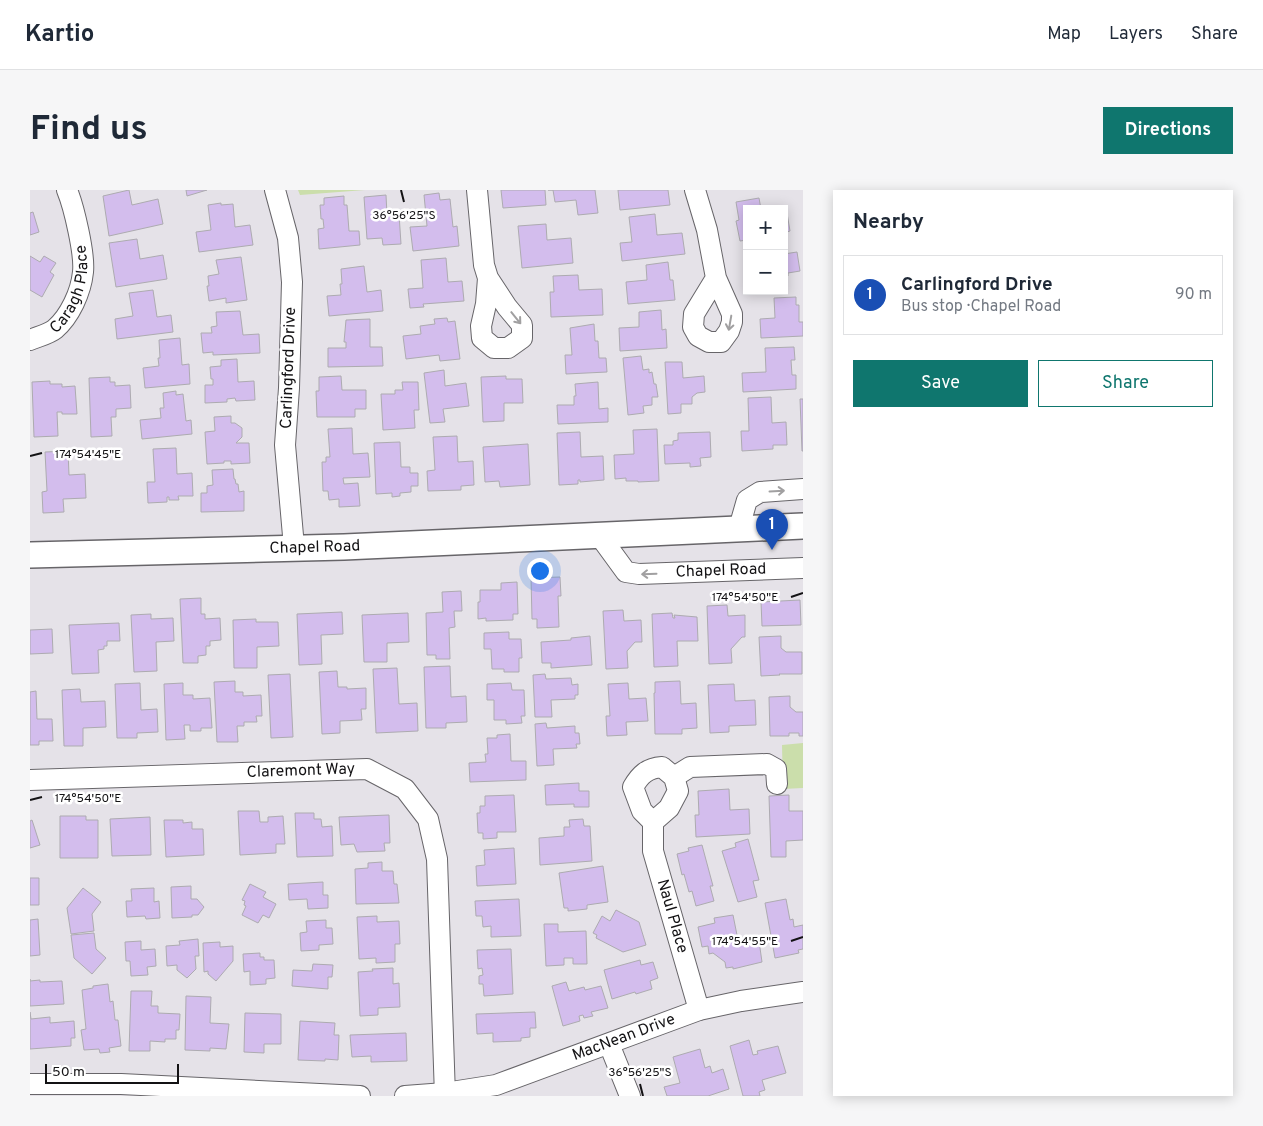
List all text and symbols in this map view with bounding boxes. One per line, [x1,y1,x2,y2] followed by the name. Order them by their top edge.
[25,20,94,50] text: Kartio
[1047,23,1081,46] text: Map
[1109,23,1163,46] text: Layers
[1191,23,1238,46] text: Share
[1103,107,1233,154] button: Directions
[30,108,148,152] text: Find us
[743,205,788,295] map controls
[743,205,788,250] button: +
[372,208,436,224] text: 36°56'25"S
[853,209,924,236] text: Nearby
[46,243,93,338] street label: Caragh Place
[743,250,788,295] button: −
[901,273,1053,297] text: Carlingford Drive
[867,285,873,305] text: 1
[1175,285,1212,305] text: 90 m
[901,297,1061,317] text: Bus stop · Chapel Road
[277,307,301,429] street label: Carlingford Drive
[511,311,522,324] one-way arrow
[725,315,735,331] one-way arrow
[853,360,1028,407] button: Save
[1038,360,1213,407] button: Share
[55,447,121,463] text: 174°54'45"E
[768,486,784,495] one-way arrow
[756,509,788,550] pin: 1
[269,536,361,559] street label: Chapel Road
[527,558,553,584] your location
[675,559,767,583] street label: Chapel Road
[642,569,658,579] one-way arrow
[712,590,778,606] text: 174°54'50"E
[246,759,355,783] street label: Claremont Way
[55,791,121,807] text: 174°54'50"E
[652,877,692,956] street label: Naul Place
[712,934,778,950] text: 174°54'55"E
[570,1010,678,1066] street label: MacNean Drive
[45,1061,179,1084] scale bar
[52,1064,85,1081] text: 50 m
[608,1065,672,1081] text: 36°56'25"S

